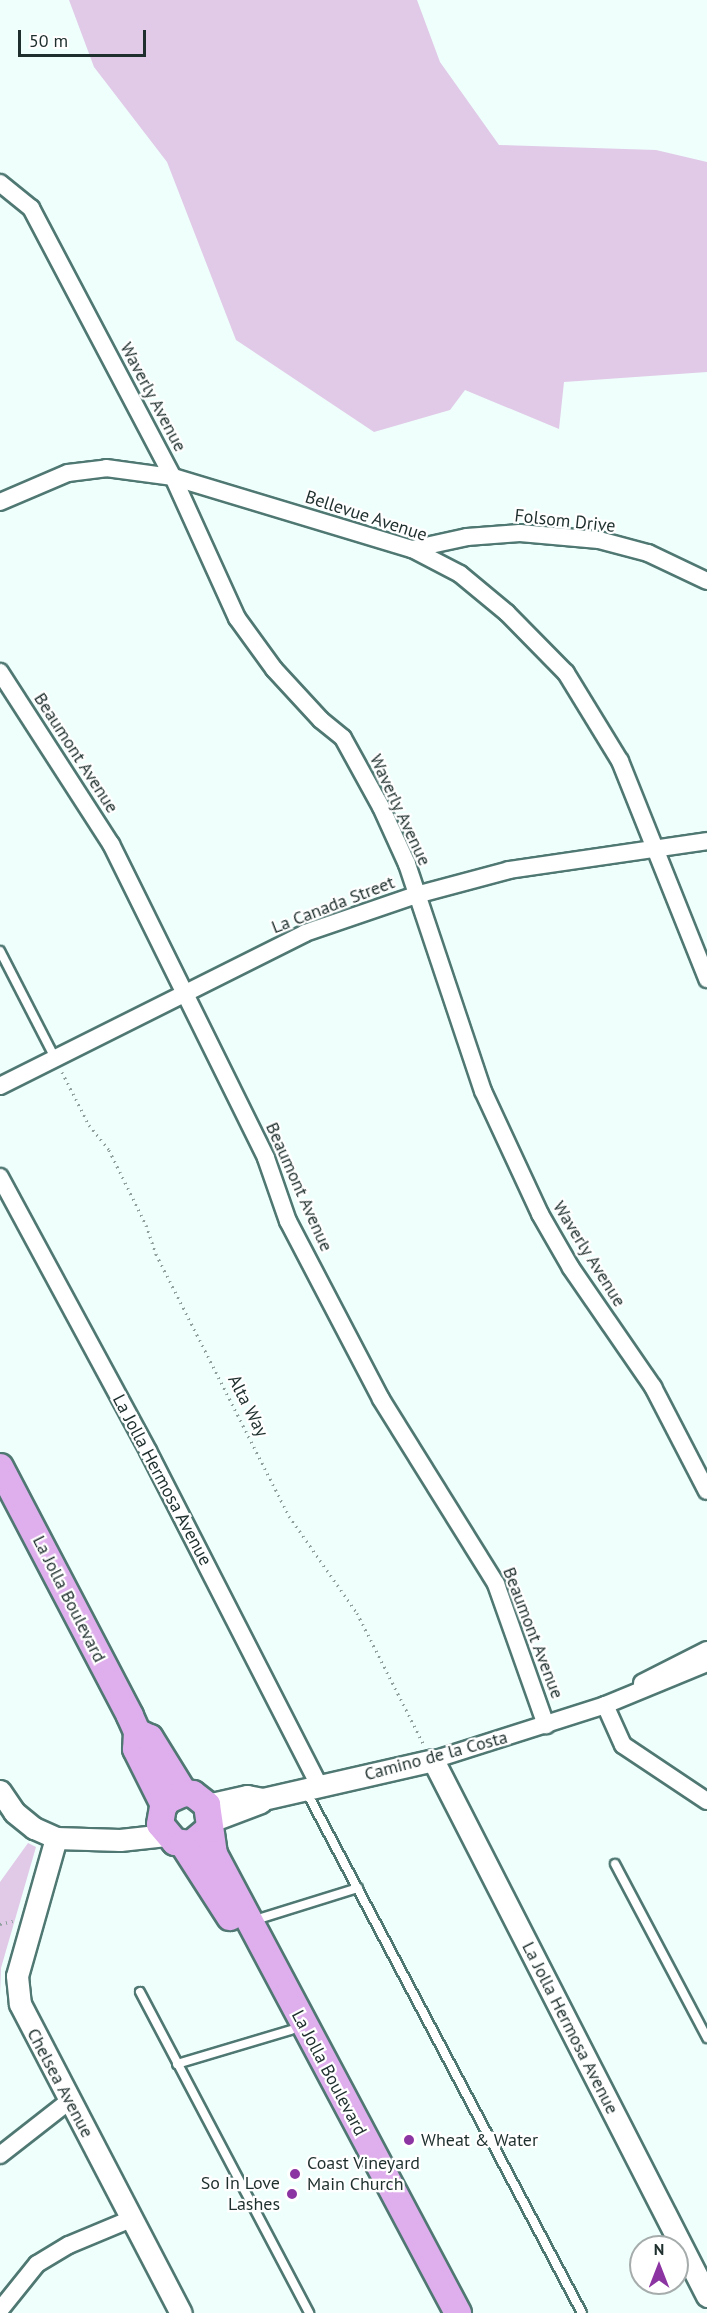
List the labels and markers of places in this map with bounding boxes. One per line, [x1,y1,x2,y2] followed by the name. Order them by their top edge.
[421,2129,538,2151] place label: Wheat & Water
[402,2133,416,2147] marker: Wheat & Water
[307,2153,420,2196] place label: Coast Vineyard Main Church
[288,2167,302,2181] marker: Coast Vineyard Main Church
[201,2173,280,2216] place label: So In Love Lashes
[285,2187,299,2201] marker: So In Love Lashes

